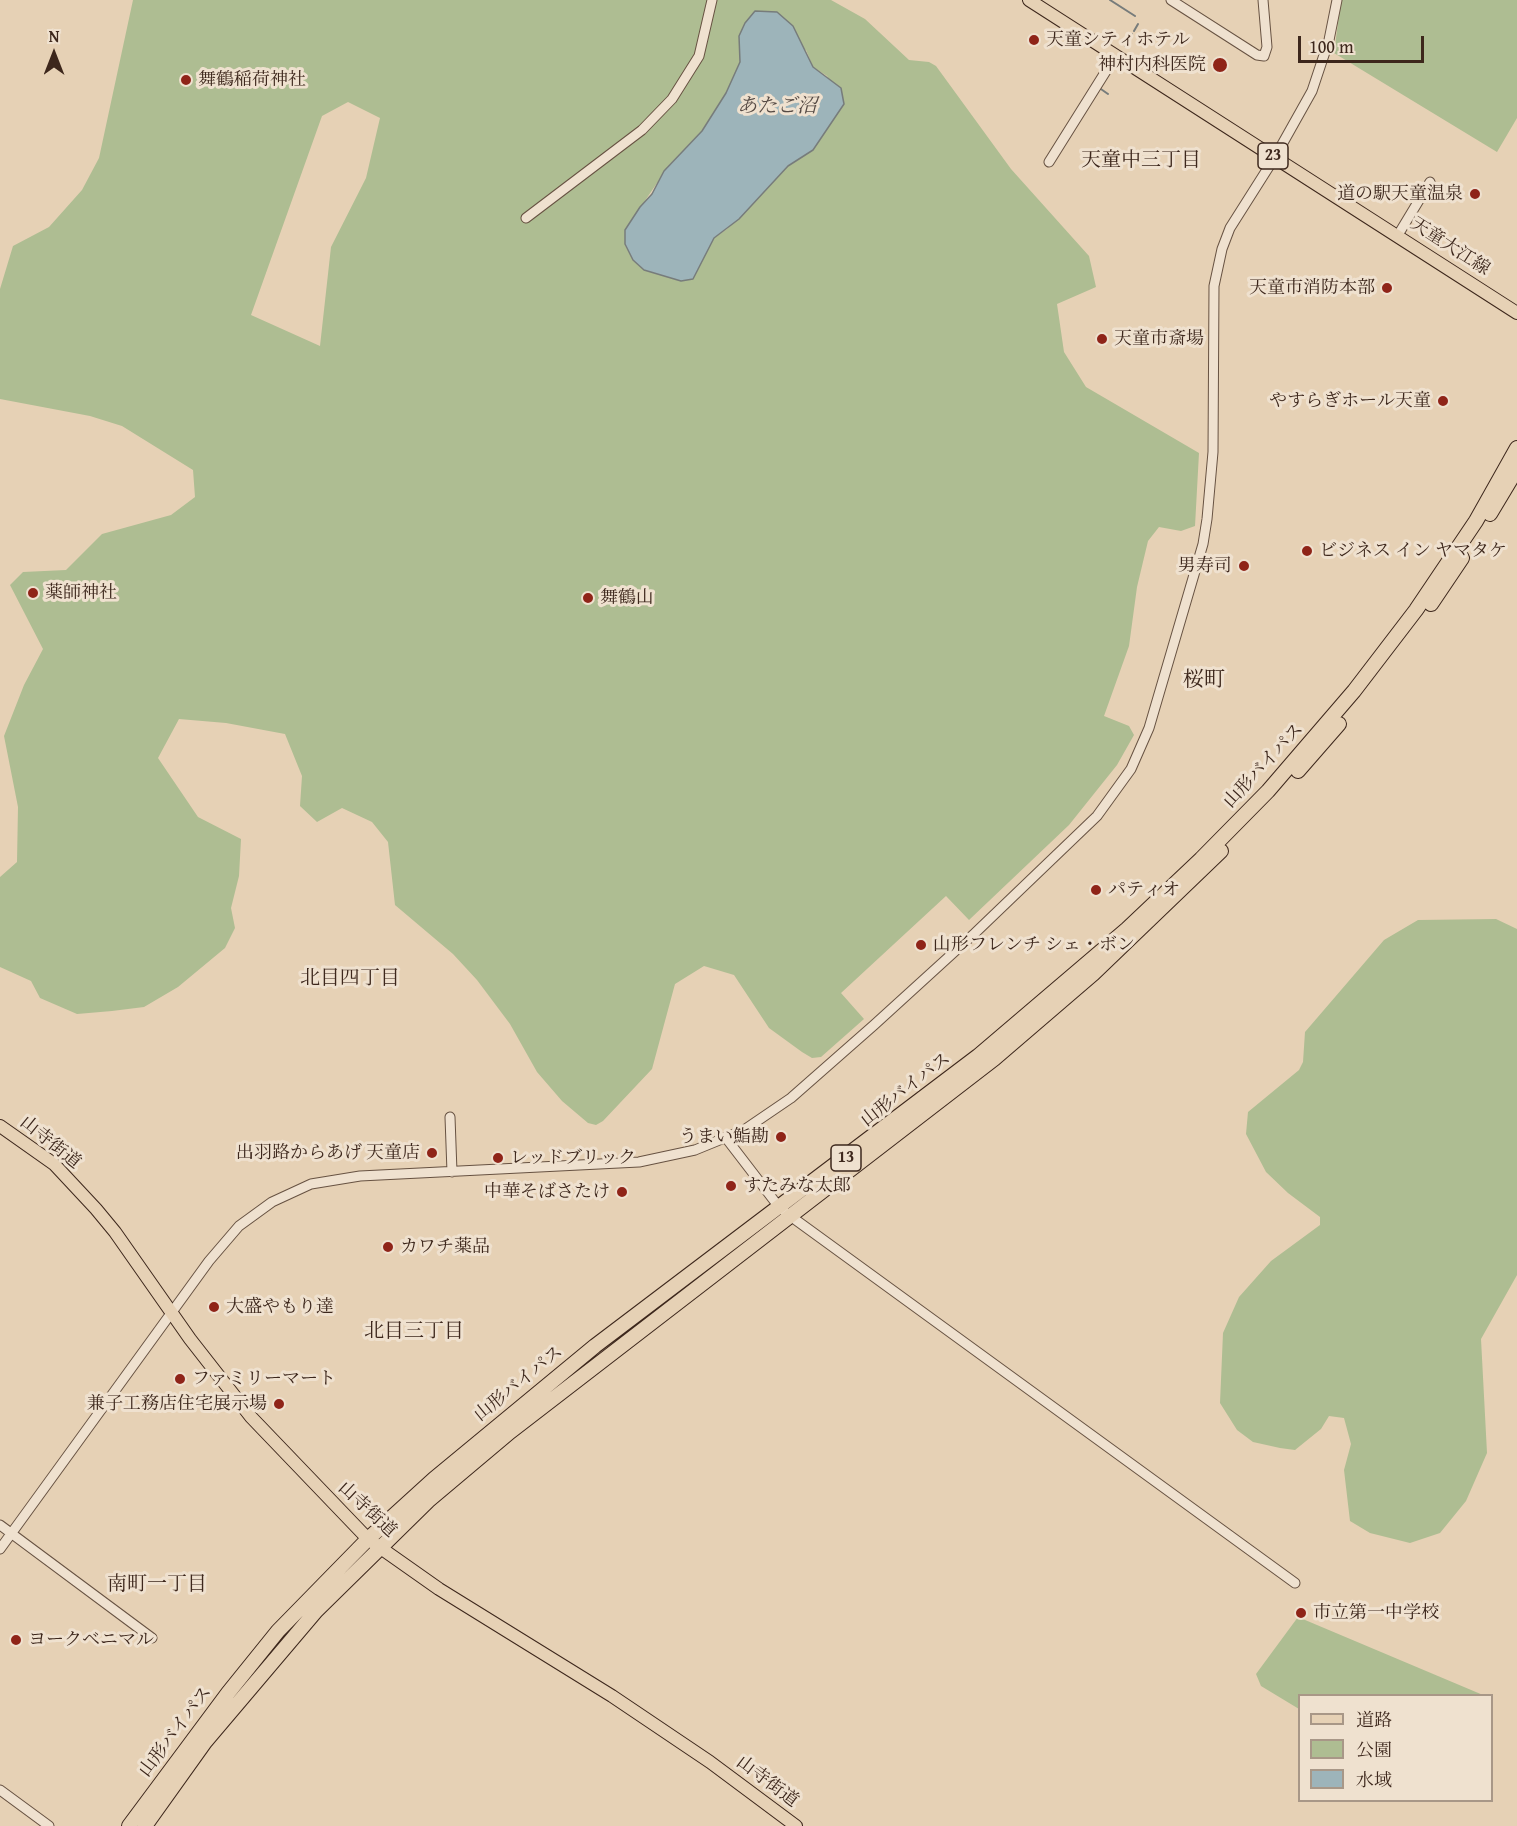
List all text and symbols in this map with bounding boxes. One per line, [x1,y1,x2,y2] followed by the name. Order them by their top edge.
[24,24,84,84] north arrow
[49,24,59,48] text: N
[1301,24,1427,62] scale bar
[1046,29,1190,51] place label: 天童シティホテル
[1027,33,1041,47] marker: 天童シティホテル
[1309,33,1354,60] text: 100 m
[1098,54,1206,76] place label: 神村内科医院
[1211,56,1229,74] marker: 神村内科医院
[198,69,306,91] place label: 舞鶴稲荷神社
[179,73,193,87] marker: 舞鶴稲荷神社
[737,95,817,119] water label: あたご沼
[1258,143,1288,169] road number: 23
[1081,149,1201,173] district label: 天童中三丁目
[1337,183,1463,205] place label: 道の駅天童温泉
[1468,187,1482,201] marker: 道の駅天童温泉
[1406,213,1494,281] street label: 天童大江線
[1249,277,1375,299] place label: 天童市消防本部
[1380,281,1394,295] marker: 天童市消防本部
[1114,328,1204,350] place label: 天童市斎場
[1095,332,1109,346] marker: 天童市斎場
[1269,390,1431,412] place label: やすらぎホール天童
[1436,394,1450,408] marker: やすらぎホール天童
[1319,540,1507,562] place label: ビジネス イン ヤマタケ
[1300,544,1314,558] marker: ビジネス イン ヤマタケ
[1178,555,1232,577] place label: 男寿司
[1237,559,1251,573] marker: 男寿司
[45,582,117,604] place label: 薬師神社
[26,586,40,600] marker: 薬師神社
[600,587,654,609] place label: 舞鶴山
[581,591,595,605] marker: 舞鶴山
[1183,668,1225,694] district label: 桜町
[1219,719,1309,813] street label: 山形バイパス
[1108,879,1180,901] place label: パティオ
[1089,883,1103,897] marker: パティオ
[933,934,1135,956] place label: 山形フレンチ シェ・ボン
[914,938,928,952] marker: 山形フレンチ シェ・ボン
[300,967,400,991] district label: 北目四丁目
[857,1048,955,1132] street label: 山形バイパス
[15,1112,85,1174] street label: 山寺街道
[679,1126,769,1148] place label: うまい鮨勘
[774,1130,788,1144] marker: うまい鮨勘
[236,1142,420,1164] place label: 出羽路からあげ 天童店
[831,1145,861,1171] road number: 13
[425,1146,439,1160] marker: 出羽路からあげ 天童店
[510,1147,636,1169] place label: レッドブリック
[491,1151,505,1165] marker: レッドブリック
[743,1175,851,1197] place label: すたみな太郎
[724,1179,738,1193] marker: すたみな太郎
[484,1181,610,1203] place label: 中華そばさたけ
[615,1185,629,1199] marker: 中華そばさたけ
[400,1236,490,1258] place label: カワチ薬品
[381,1240,395,1254] marker: カワチ薬品
[226,1296,334,1318] place label: 大盛やもり達
[207,1300,221,1314] marker: 大盛やもり達
[364,1320,464,1344] district label: 北目三丁目
[470,1342,568,1426] street label: 山形バイパス
[192,1368,336,1390] place label: ファミリーマート
[173,1372,187,1386] marker: ファミリーマート
[87,1393,267,1415] place label: 兼子工務店住宅展示場
[272,1397,286,1411] marker: 兼子工務店住宅展示場
[333,1478,401,1542] street label: 山寺街道
[107,1573,207,1597] district label: 南町一丁目
[1313,1602,1439,1624] place label: 市立第一中学校
[1294,1606,1308,1620] marker: 市立第一中学校
[28,1629,154,1651] place label: ヨークベニマル
[9,1633,23,1647] marker: ヨークベニマル
[135,1682,217,1782] street label: 山形バイパス
[1298,1694,1493,1802] legend
[1356,1706,1392,1733] text: 道路
[1356,1736,1392,1763] text: 公園
[732,1752,802,1812] street label: 山寺街道
[1356,1766,1392,1793] text: 水域

